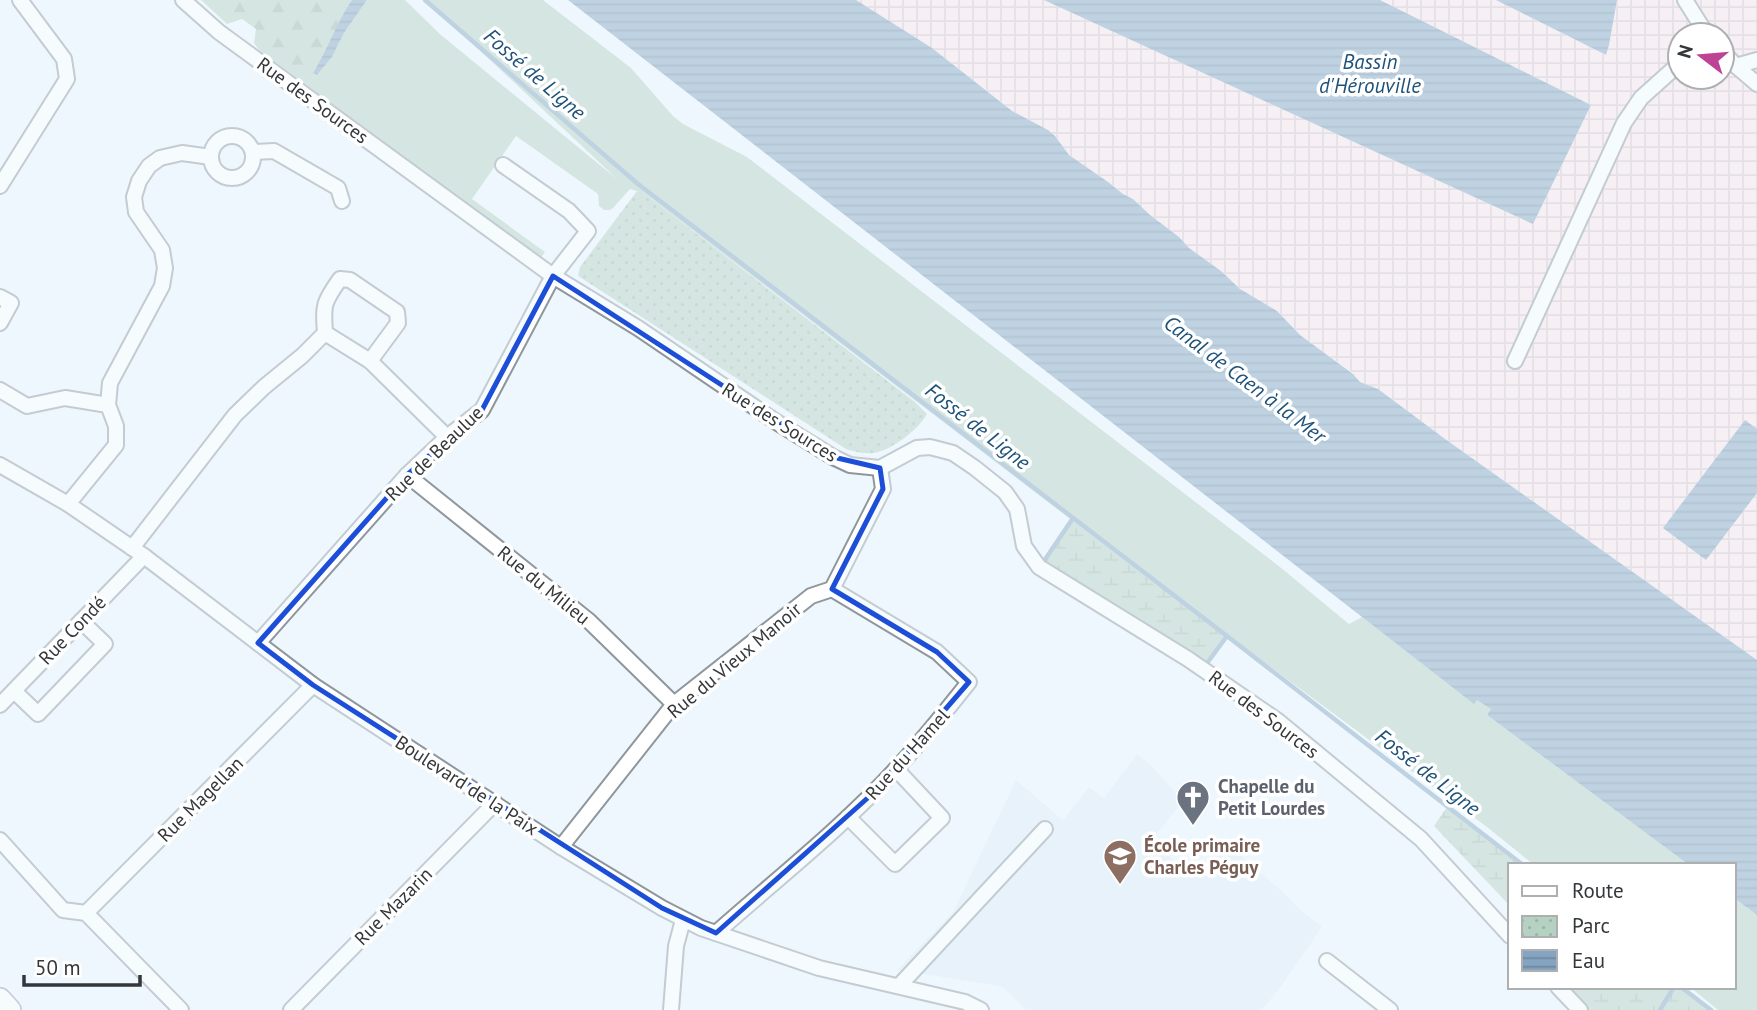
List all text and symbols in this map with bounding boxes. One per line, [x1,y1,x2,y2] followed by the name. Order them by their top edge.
[1666,21,1736,91] north arrow
[479,23,592,126] water label: Fossé de Ligne
[1671,42,1698,61] text: N
[1319,48,1421,99] water label: Bassin d'Hérouville
[253,52,373,148] street label: Rue des Sources
[1159,309,1333,450] water label: Canal de Caen à la Mer
[718,377,842,467] street label: Rue des Sources
[920,377,1036,476] water label: Fossé de Ligne
[380,400,488,506] street label: Rue de Beaulue
[493,540,595,630] street label: Rue du Milieu
[33,590,111,670] street label: Rue Condé
[662,597,806,723] street label: Rue du Vieux Manoir
[1204,665,1324,763] street label: Rue des Sources
[860,703,955,805] street label: Rue du Hamel
[1370,723,1486,822] water label: Fossé de Ligne
[391,730,543,840] street label: Boulevard de la Paix
[152,751,248,847] street label: Rue Magellan
[1218,774,1325,820] place label: Chapelle du Petit Lourdes
[1174,778,1212,827] church icon: Chapelle du Petit Lourdes
[1144,833,1260,879] place label: École primaire Charles Péguy
[1101,837,1139,886] school or university icon: École primaire Charles Péguy
[349,862,437,950] street label: Rue Mazarin
[1508,863,1736,989] legend
[1572,877,1624,904] text: Route
[1572,912,1610,939] text: Parc
[24,944,140,988] scale bar
[1572,947,1605,974] text: Eau
[35,954,81,981] text: 50 m

